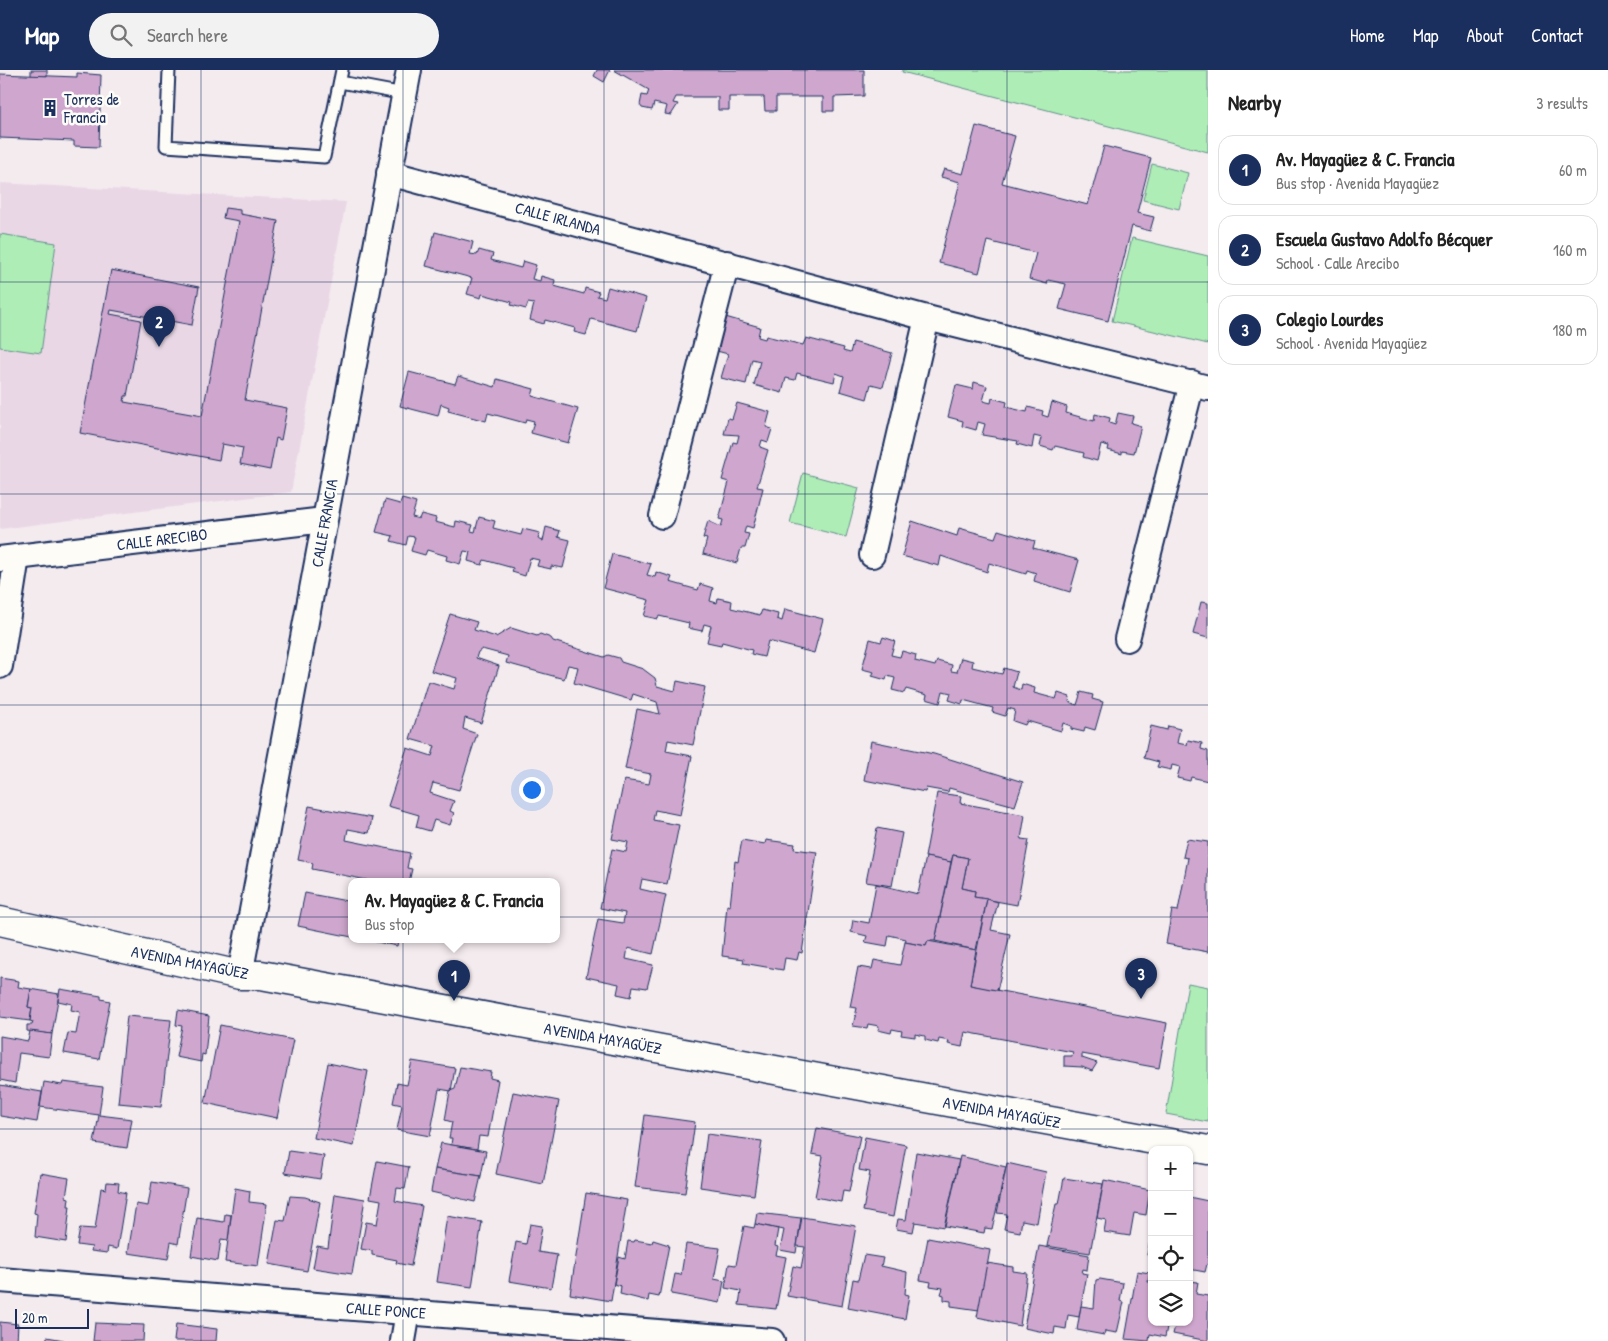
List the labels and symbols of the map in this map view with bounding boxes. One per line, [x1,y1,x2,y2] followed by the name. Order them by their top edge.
[63,88,120,128] place label: Torres de Francia
[40,98,60,118] building icon: Torres de Francia
[513,196,604,240] street label: CALLE IRLANDA
[143,306,175,347] pin: 2
[305,477,343,569] street label: CALLE FRANCIA
[116,523,209,555] street label: CALLE ARECIBO
[519,777,545,803] your location
[129,940,251,984] street label: AVENIDA MAYAGÜEZ
[1125,958,1157,999] pin: 3
[438,960,470,1001] pin: 1
[542,1017,664,1059] street label: AVENIDA MAYAGÜEZ
[941,1091,1063,1133] street label: AVENIDA MAYAGÜEZ
[345,1296,427,1324] street label: CALLE PONCE
[15,1306,89,1329] scale bar

